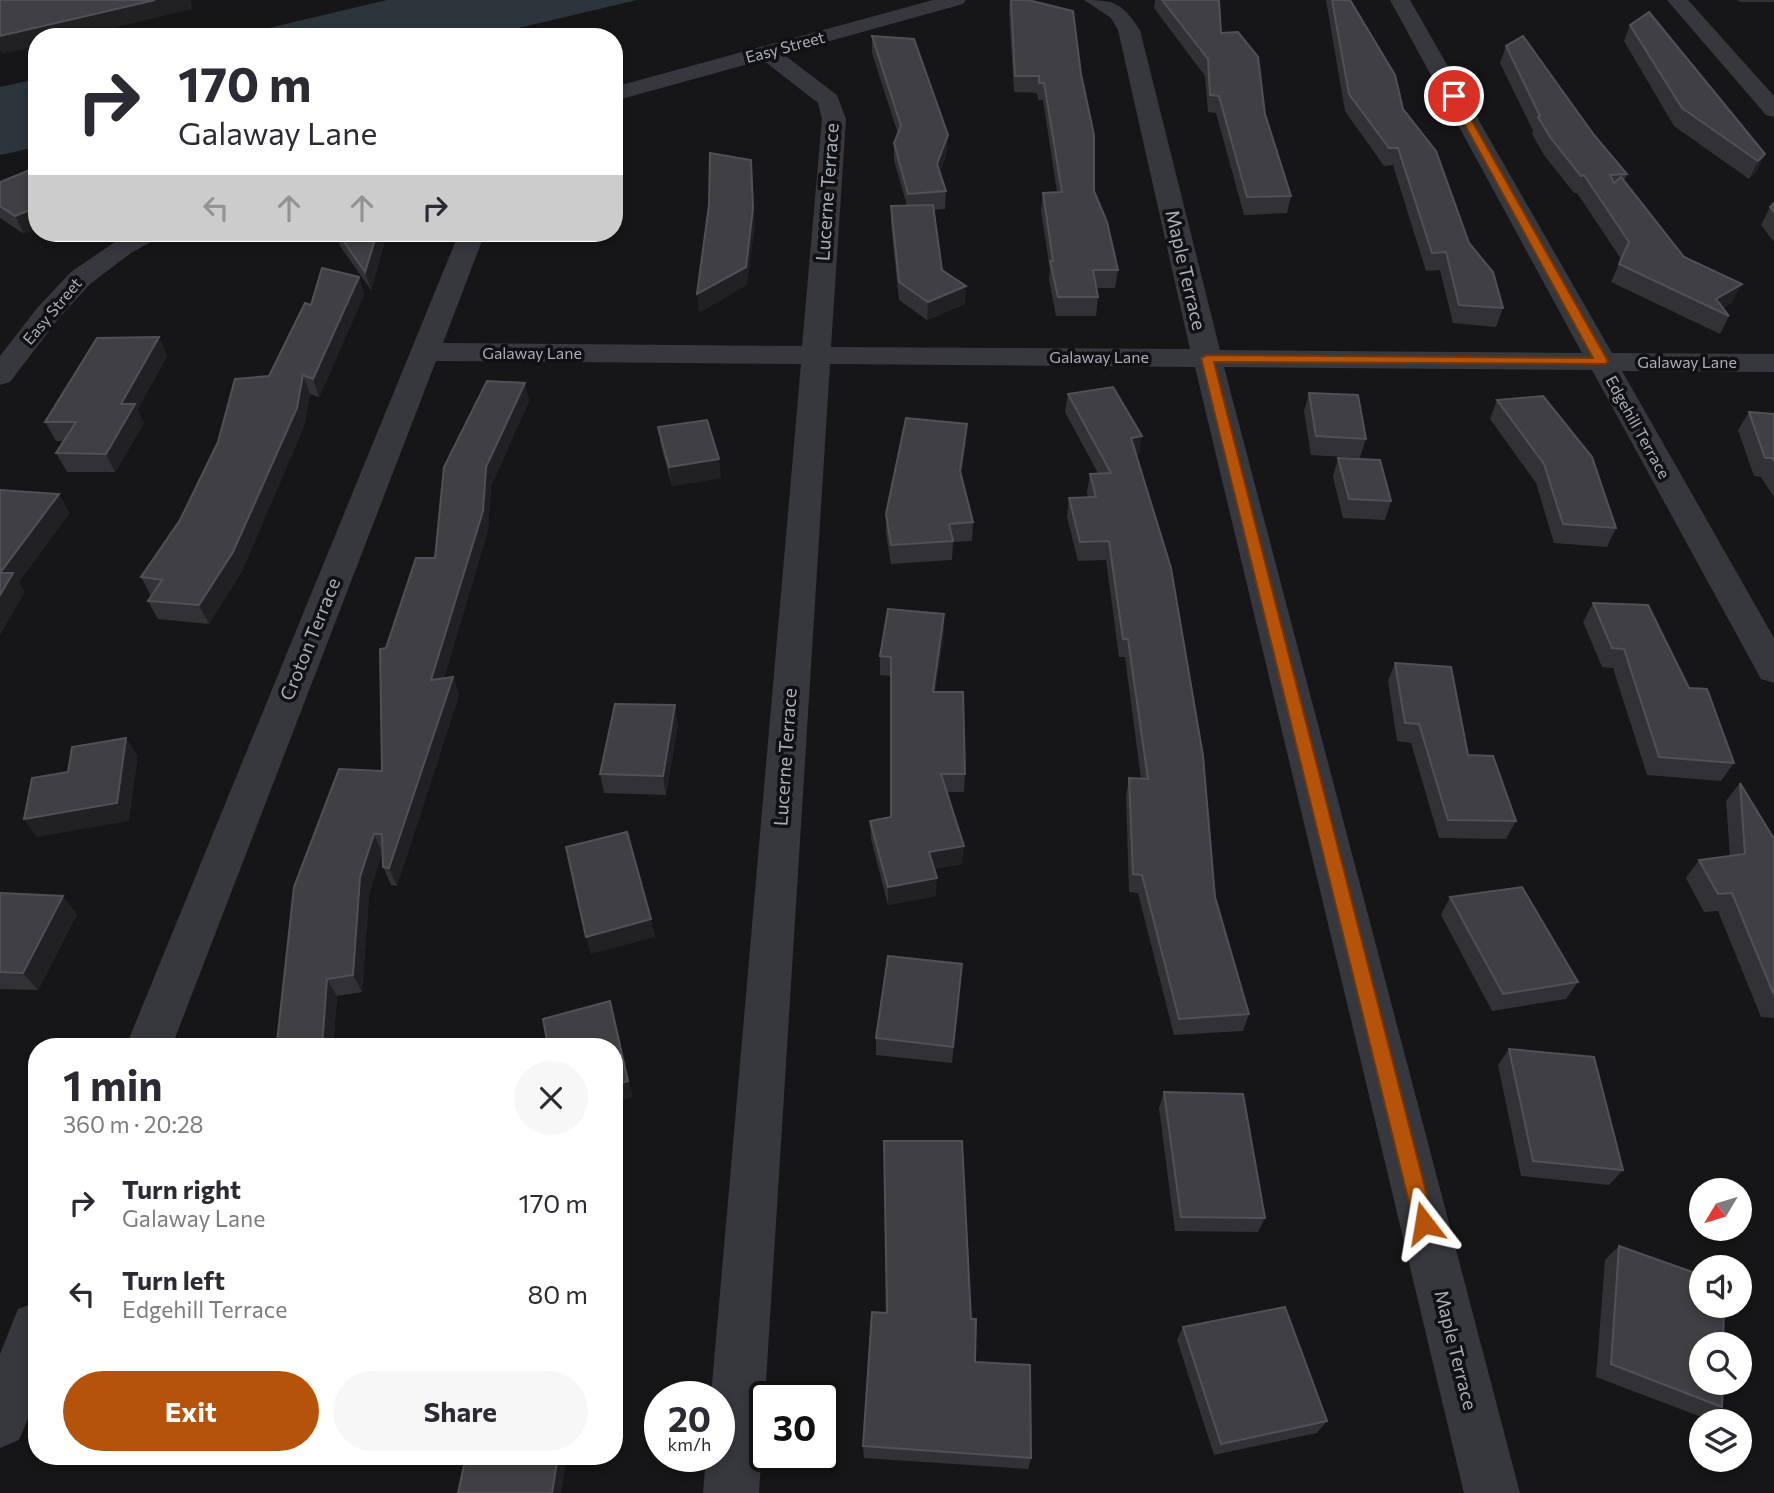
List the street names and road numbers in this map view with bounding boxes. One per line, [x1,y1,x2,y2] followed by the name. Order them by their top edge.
[743,27,827,66] street label: Easy Street
[810,122,843,262] street label: Lucerne Terrace
[1161,207,1211,332] street label: Maple Terrace
[18,273,85,348] street label: Easy Street
[482,343,582,362] street label: Galaway Lane
[1049,347,1149,366] street label: Galaway Lane
[1637,352,1737,371] street label: Galaway Lane
[1602,372,1675,482] street label: Edgehill Terrace
[275,574,345,703] street label: Croton Terrace
[768,687,801,827] street label: Lucerne Terrace
[1430,1288,1482,1412] street label: Maple Terrace

